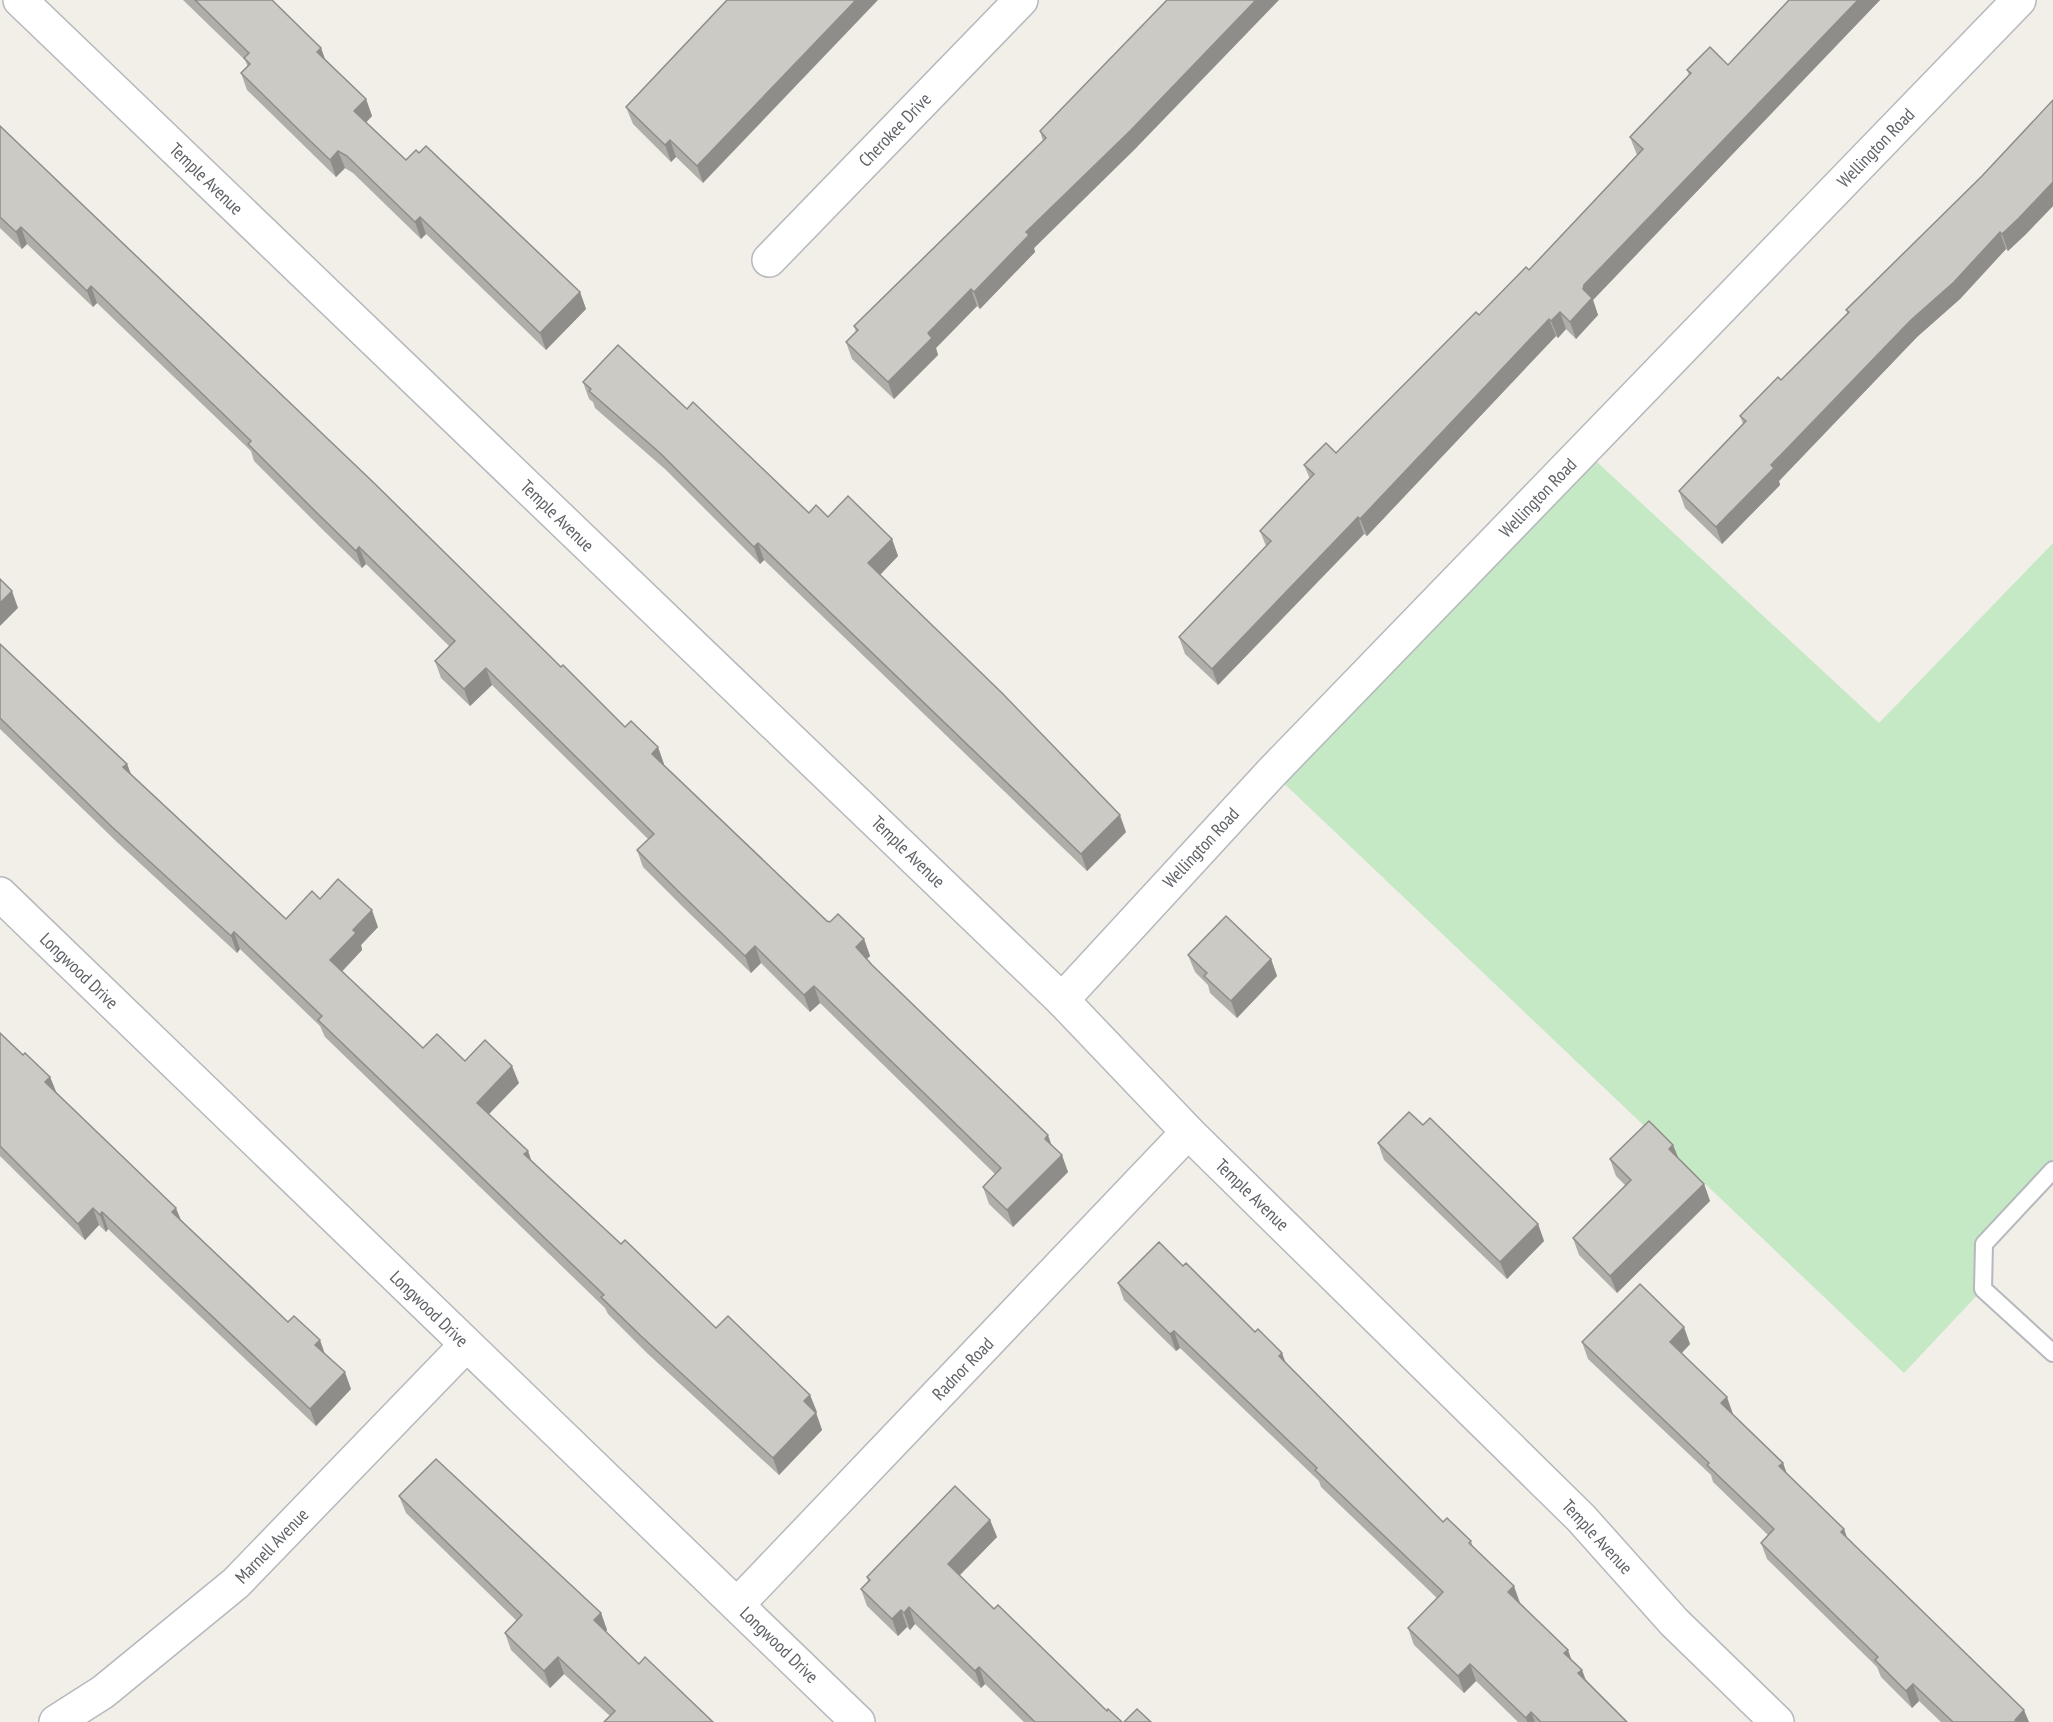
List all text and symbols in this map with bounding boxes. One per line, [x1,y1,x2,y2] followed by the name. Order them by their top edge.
[854,88,936,172] street label: Cherokee Drive
[1832,103,1919,192] street label: Wellington Road
[165,138,248,219] street label: Temple Avenue
[1494,453,1581,542] street label: Wellington Road
[516,475,599,556] street label: Temple Avenue
[1157,803,1244,893] street label: Wellington Road
[867,811,950,892] street label: Temple Avenue
[35,927,123,1014] street label: Longwood Drive
[1211,1154,1294,1235] street label: Temple Avenue
[385,1265,473,1352] street label: Longwood Drive
[927,1332,998,1405] street label: Radnor Road
[1557,1495,1638,1579] street label: Temple Avenue
[230,1503,313,1588] street label: Marnell Avenue
[735,1601,823,1688] street label: Longwood Drive

